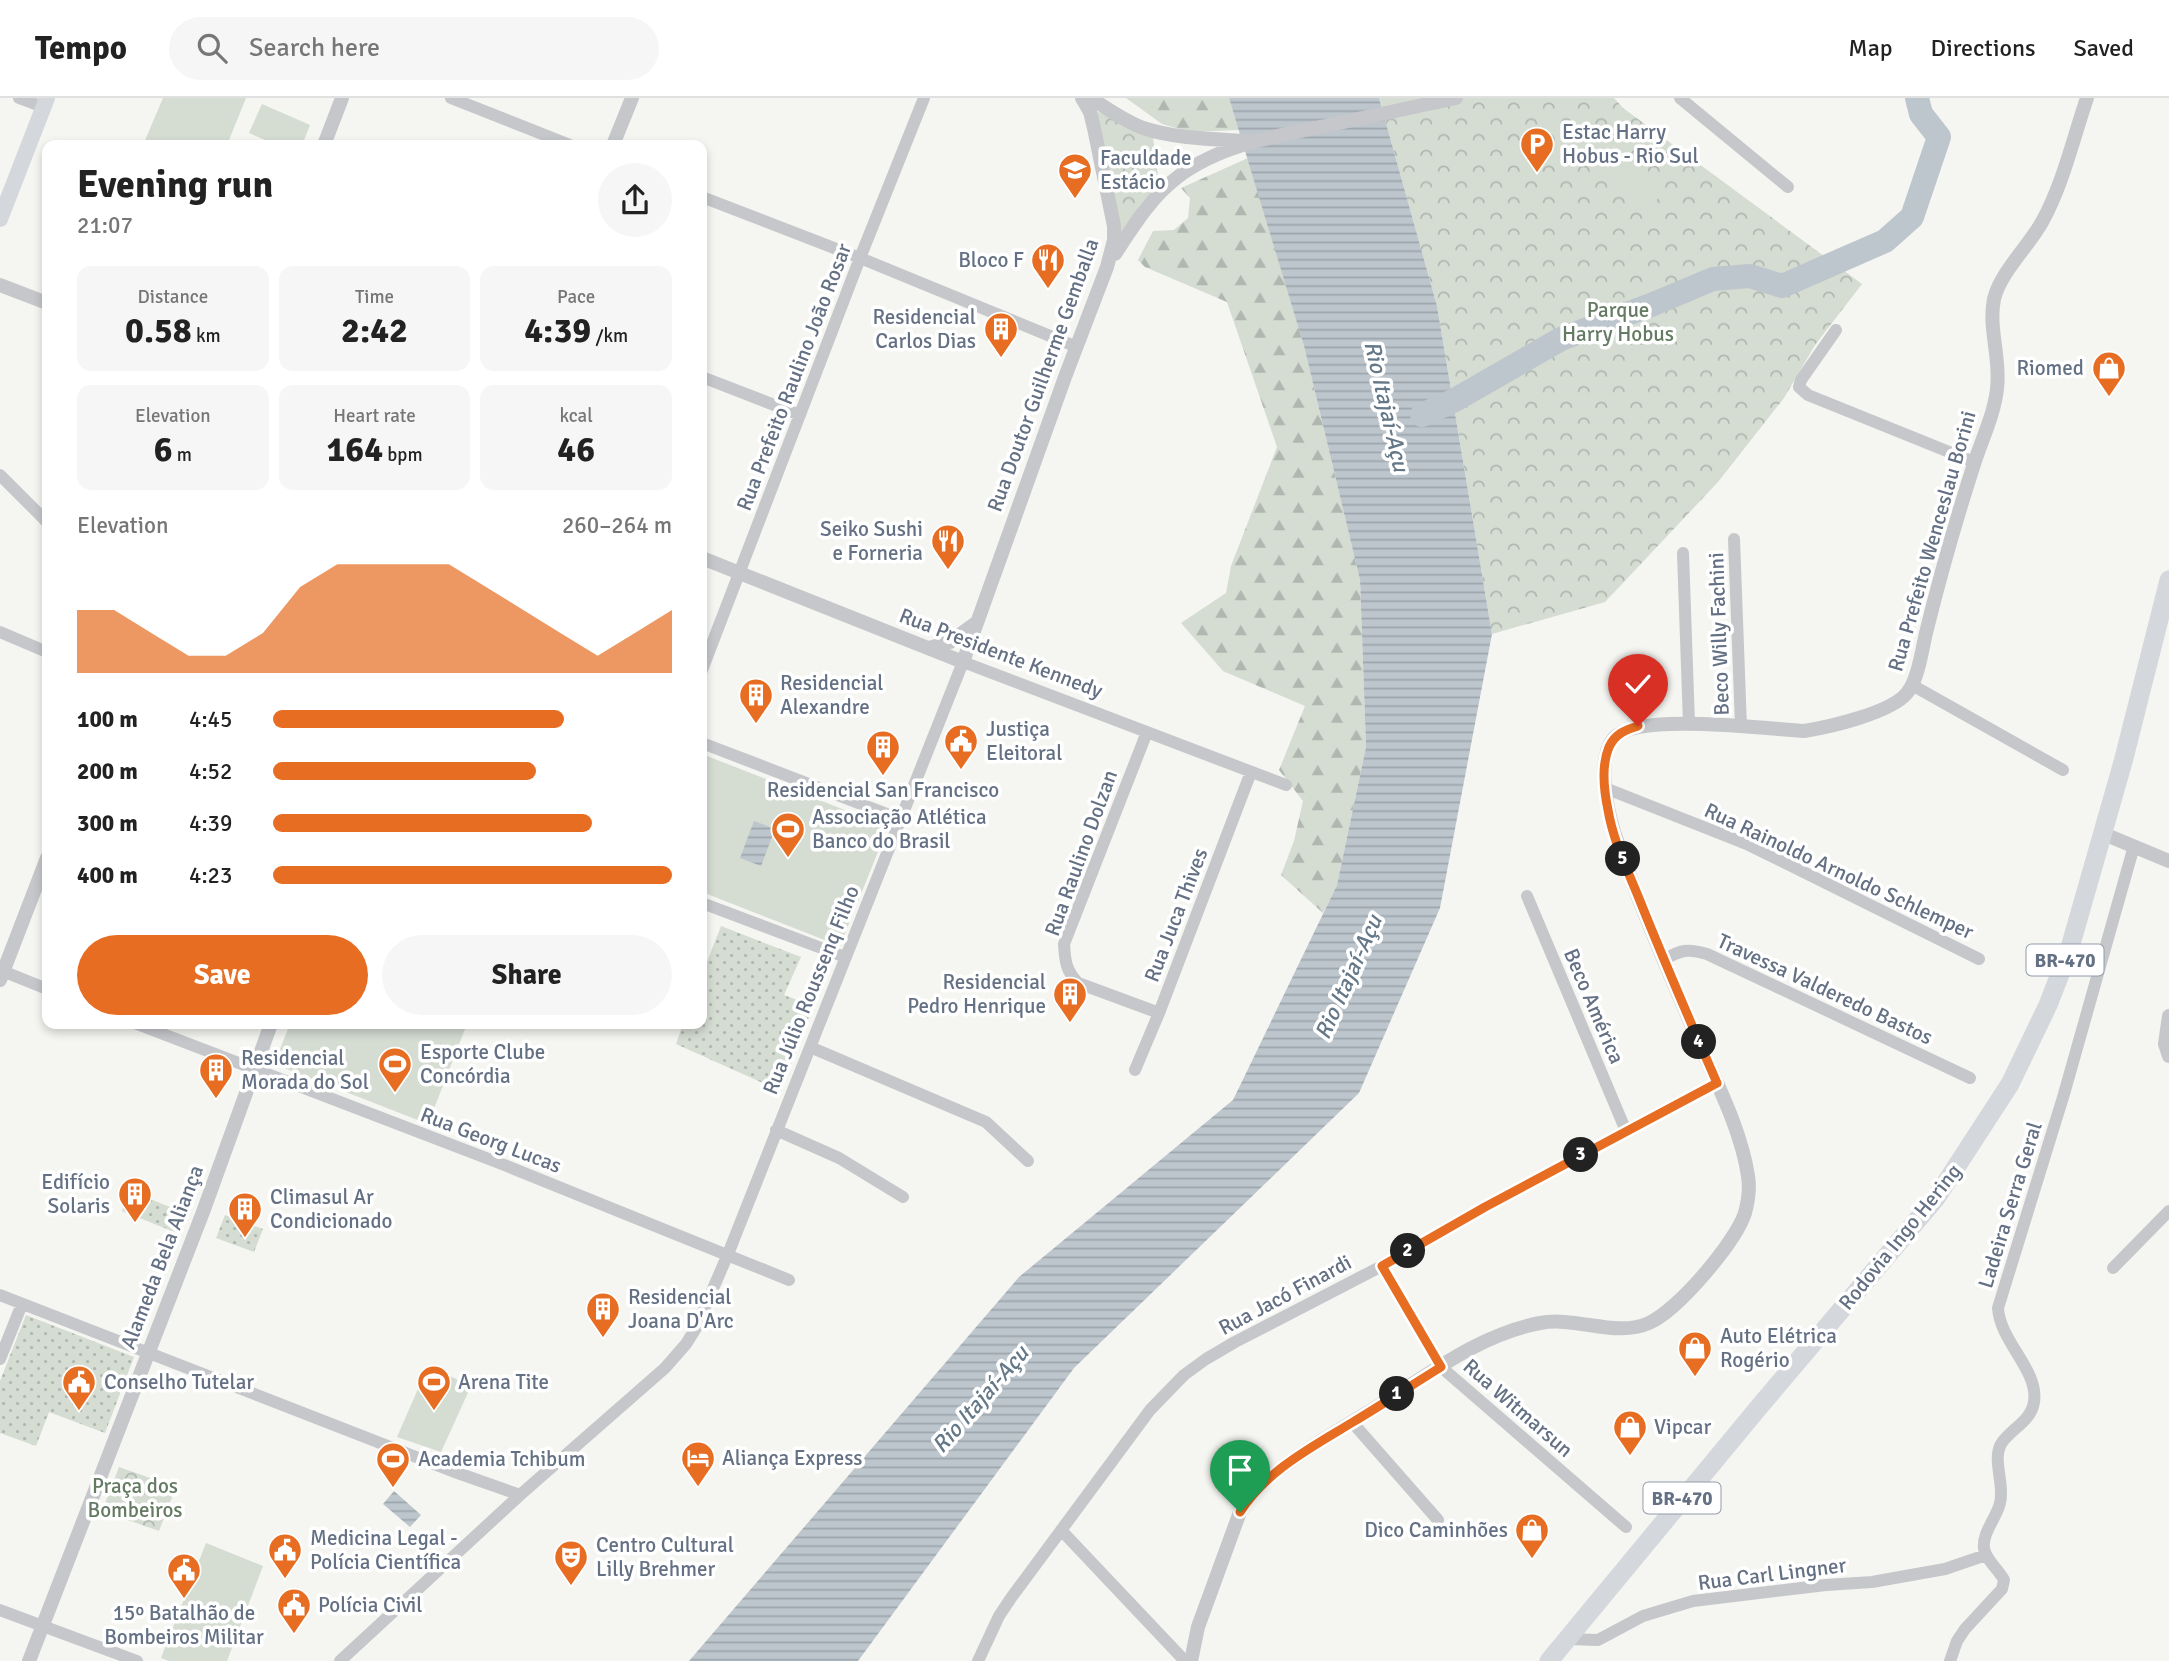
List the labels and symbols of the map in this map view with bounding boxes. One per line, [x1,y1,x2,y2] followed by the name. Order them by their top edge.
[1562,119,1699,169] place label: Estac Harry Hobus - Rio Sul
[1518,125,1556,174] parking icon: Estac Harry Hobus - Rio Sul
[1100,145,1192,195] place label: Faculdade Estácio
[1056,151,1094,200] school or university icon: Faculdade Estácio
[981,235,1105,515] street label: Rua Doutor Guilherme Gemballa
[731,239,857,514] street label: Rua Prefeito Raulino João Rosar
[1029,241,1067,290] restaurant icon: Bloco F
[958,247,1024,273] place label: Bloco F
[1562,297,1674,347] park label: Parque Harry Hobus
[873,304,976,354] place label: Residencial Carlos Dias
[982,310,1020,359] building icon: Residencial Carlos Dias
[1357,338,1416,476] water label: Rio Itajaí-Açu
[2090,349,2128,398] shop icon: Riomed
[2016,355,2084,381] place label: Riomed
[1882,408,1982,674] street label: Rua Prefeito Wenceslau Borini
[820,516,923,566] place label: Seiko Sushi e Forneria
[929,522,967,571] restaurant icon: Seiko Sushi e Forneria
[1703,552,1735,716] street label: Beco Willy Fachini
[896,602,1107,704] street label: Rua Presidente Kennedy
[1608,654,1668,726] pin
[780,670,883,720] place label: Residencial Alexandre
[737,676,775,725] building icon: Residencial Alexandre
[986,716,1062,766] place label: Justiça Eleitoral
[942,722,980,771] public building icon: Justiça Eleitoral
[864,728,902,777] building icon: Residencial San Francisco
[1039,766,1123,940] street label: Rua Raulino Dolzan
[767,777,999,803] place label: Residencial San Francisco
[1700,797,1978,945] street label: Rua Rainoldo Arnoldo Schlemper
[812,804,987,854] place label: Associação Atlética Banco do Brasil
[769,810,807,859] sports icon: Associação Atlética Banco do Brasil
[1606,842,1640,876] pin: 5
[1139,844,1213,986] street label: Rua Juca Thives
[757,882,865,1098] street label: Rua Júlio Roussenq Filho
[1308,909,1389,1044] water label: Rio Itajaí-Açu
[1713,928,1937,1050] street label: Travessa Valderedo Bastos
[1558,944,1630,1068] street label: Beco América
[2026,944,2104,975] road number: BR-470
[907,969,1046,1019] place label: Residencial Pedro Henrique
[1051,975,1089,1024] building icon: Residencial Pedro Henrique
[1682,1024,1716,1060] pin: 4
[420,1039,545,1089] place label: Esporte Clube Concórdia
[241,1045,369,1095] place label: Residencial Morada do Sol
[376,1045,414,1094] sports icon: Esporte Clube Concórdia
[197,1051,235,1100] building icon: Residencial Morada do Sol
[417,1101,565,1179] street label: Rua Georg Lucas
[1972,1119,2048,1291] street label: Ladeira Serra Geral
[1564,1138,1598,1172] pin: 3
[1833,1159,1967,1315] street label: Rodovia Ingo Hering
[115,1161,209,1353] street label: Alameda Bela Aliança
[41,1169,110,1219] place label: Edifício Solaris
[116,1175,154,1224] building icon: Edifício Solaris
[270,1184,392,1234] place label: Climasul Ar Condicionado
[226,1190,264,1239] building icon: Climasul Ar Condicionado
[1390,1234,1426,1268] pin: 2
[1214,1249,1356,1341] street label: Rua Jacó Finardi
[628,1284,734,1334] place label: Residencial Joana D'Arc
[584,1290,622,1339] building icon: Residencial Joana D'Arc
[1720,1323,1837,1373] place label: Auto Elétrica Rogério
[1676,1329,1714,1378] shop icon: Auto Elétrica Rogério
[926,1338,1036,1459] water label: Rio Itajaí-Açu
[1458,1353,1578,1463] street label: Rua Witmarsun
[60,1363,98,1412] public building icon: Conselho Tutelar
[415,1363,453,1412] sports icon: Arena Tite
[104,1369,254,1395] place label: Conselho Tutelar
[458,1369,549,1395] place label: Arena Tite
[1380,1376,1414,1412] pin: 1
[1611,1408,1649,1457] shop icon: Vipcar
[1654,1414,1711,1440] place label: Vipcar
[679,1439,717,1488] hotel icon: Aliança Express
[374,1440,412,1489] sports icon: Academia Tchibum
[1210,1440,1270,1512] pin
[722,1445,863,1471] place label: Aliança Express
[418,1446,585,1472] place label: Academia Tchibum
[87,1473,183,1523] park label: Praça dos Bombeiros
[1644,1482,1720,1514] road number: BR-470
[1513,1511,1551,1560] shop icon: Dico Caminhões
[1364,1517,1508,1543] place label: Dico Caminhões
[310,1525,461,1575] place label: Medicina Legal - Polícia Científica
[266,1531,304,1580] public building icon: Medicina Legal - Polícia Científica
[596,1532,734,1582] place label: Centro Cultural Lilly Brehmer
[552,1538,590,1587] theatre icon: Centro Cultural Lilly Brehmer
[165,1551,203,1600] public building icon: 15º Batalhão de Bombeiros Militar
[1696,1552,1848,1596] street label: Rua Carl Lingner
[275,1586,313,1635] public building icon: Polícia Civil
[318,1592,422,1618] place label: Polícia Civil
[104,1600,264,1650] place label: 15º Batalhão de Bombeiros Militar

